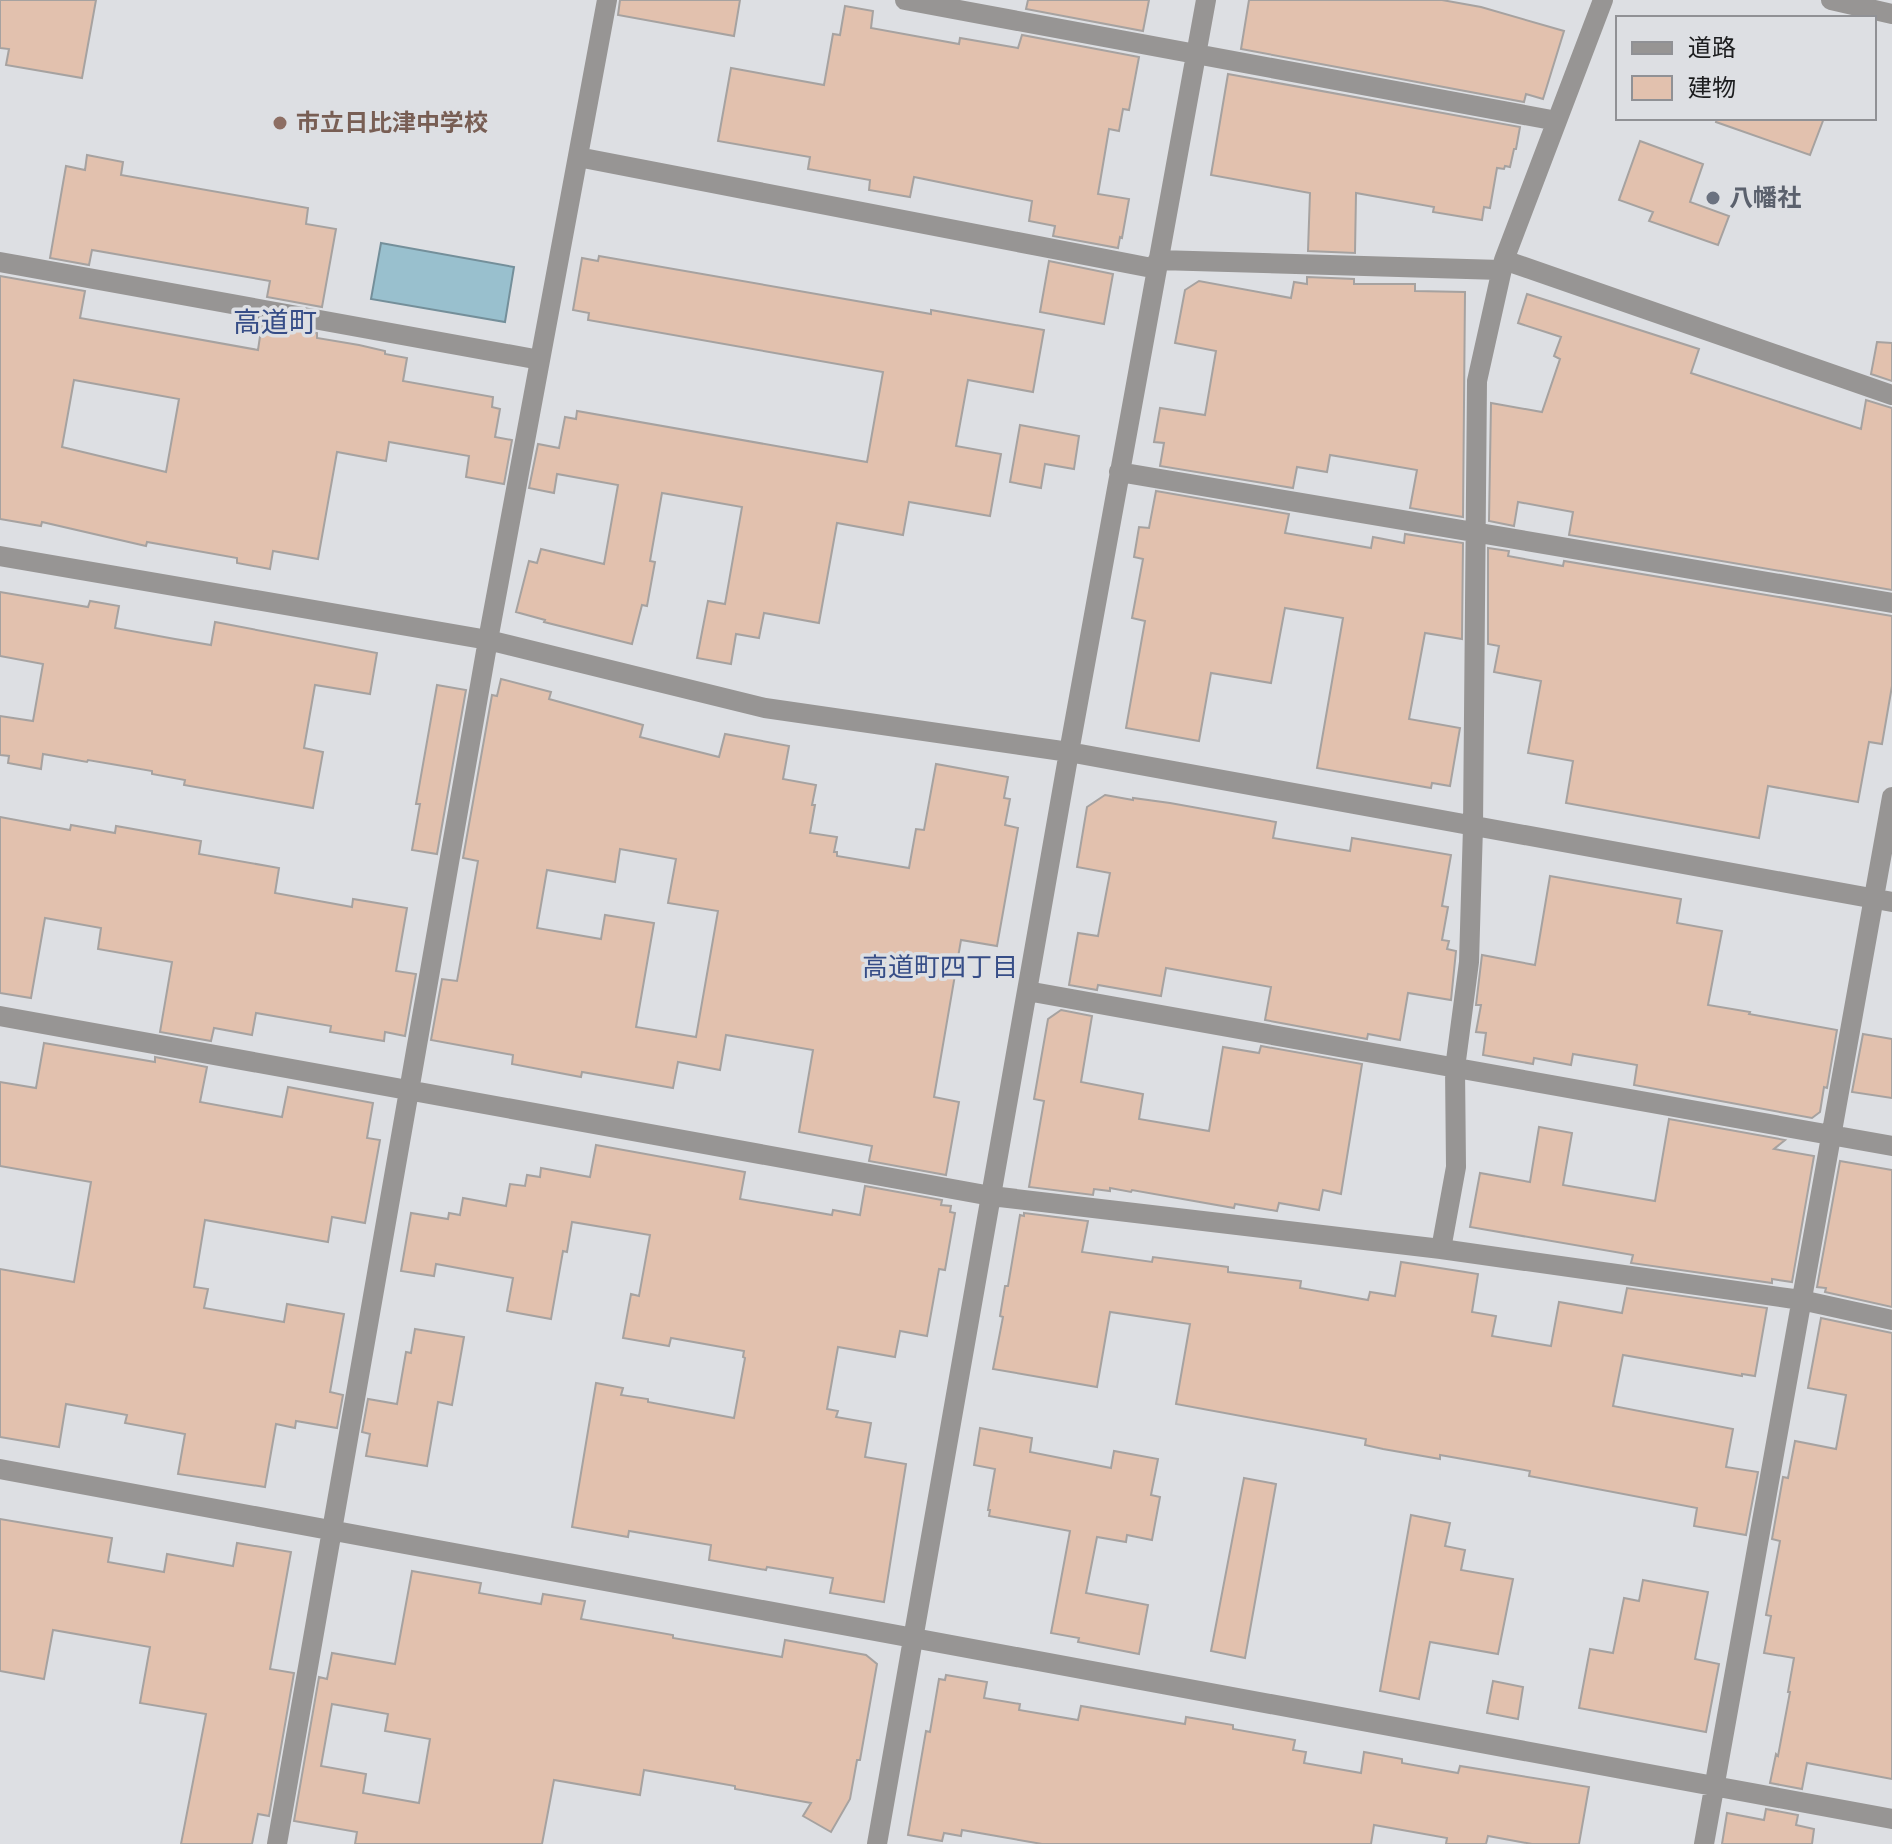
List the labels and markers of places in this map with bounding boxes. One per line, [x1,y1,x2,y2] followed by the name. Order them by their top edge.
[296,107,488,136] place label: 市立日比津中学校
[271,114,289,132] marker: 市立日比津中学校
[1729,182,1801,211] place label: 八幡社
[1704,189,1722,207] marker: 八幡社

